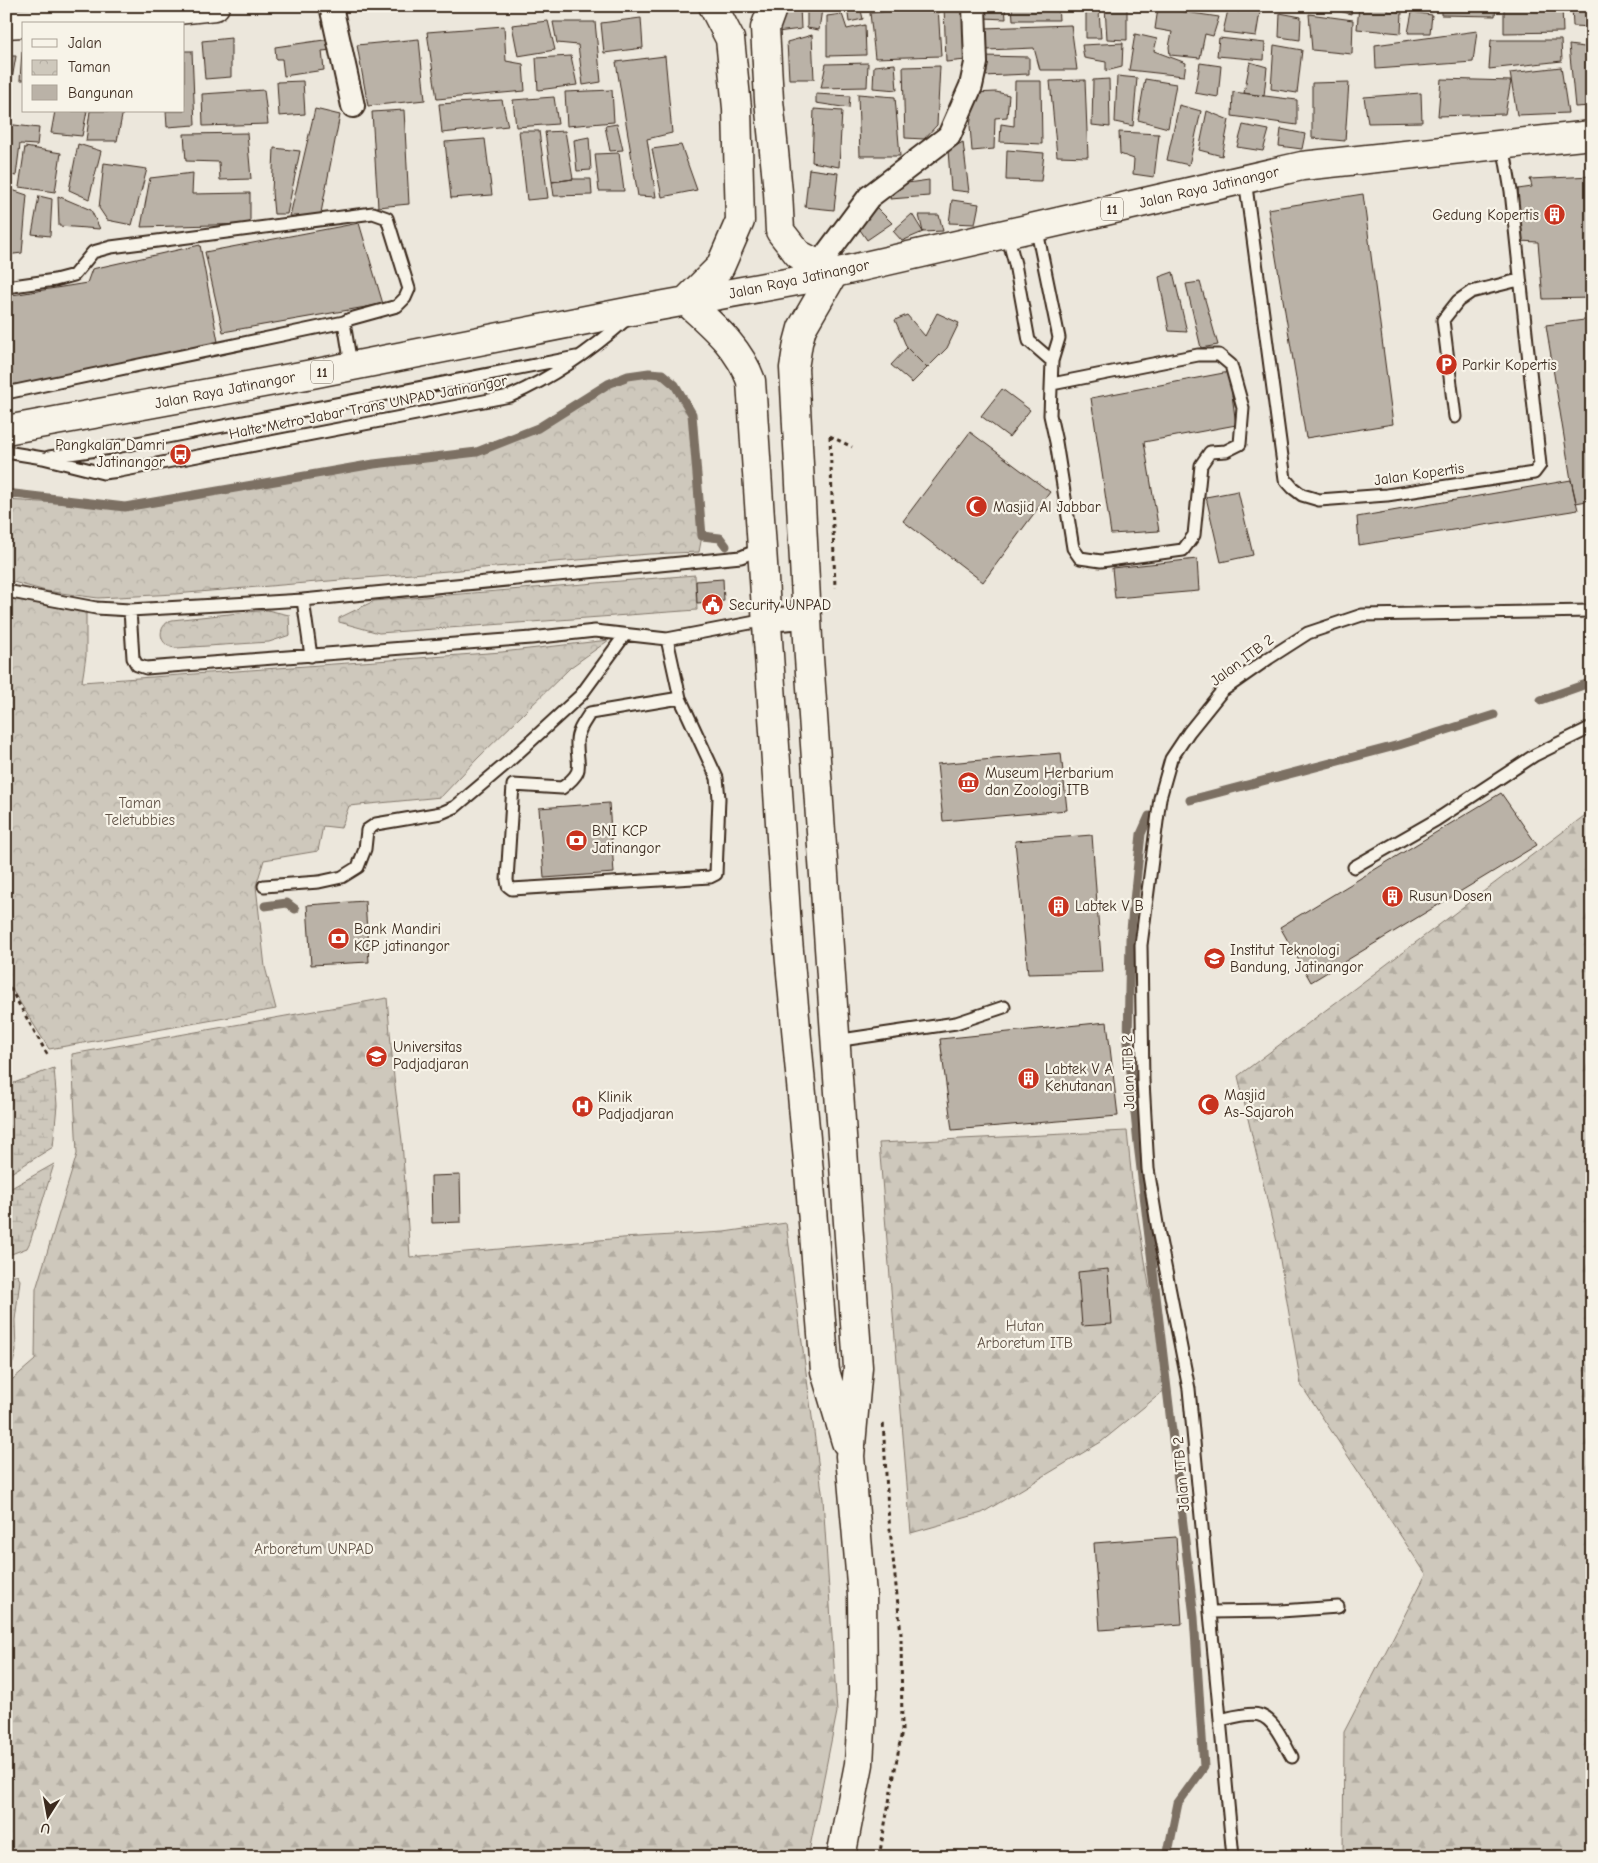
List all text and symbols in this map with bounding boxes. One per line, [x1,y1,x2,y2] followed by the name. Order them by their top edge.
[22,22,185,112] legend
[68,34,102,52] text: Jalan
[68,58,111,76] text: Taman
[68,84,133,102] text: Bangunan
[1137,162,1281,212] street label: Jalan Raya Jatinangor
[1101,198,1123,220] road number: 11
[1543,203,1567,227] building icon: Gedung Kopertis
[1432,206,1539,224] place label: Gedung Kopertis
[727,255,871,303] street label: Jalan Raya Jatinangor
[1434,353,1458,377] parking icon: Parkir Kopertis
[1462,356,1557,374] place label: Parkir Kopertis
[311,361,333,384] road number: 11
[153,368,297,412] street label: Jalan Raya Jatinangor
[227,371,509,443] street label: Halte Metro Jabar Trans UNPAD Jatinangor
[55,436,165,471] place label: Pangkalan Damri Jatinangor
[169,442,193,466] bus stop icon: Pangkalan Damri Jatinangor
[1373,459,1465,489] street label: Jalan Kopertis
[965,495,989,519] mosque icon: Masjid Al Jabbar
[993,498,1101,516] place label: Masjid Al Jabbar
[701,593,725,617] public building icon: Security UNPAD
[729,596,831,614] place label: Security UNPAD
[1207,630,1277,690] street label: Jalan ITB 2
[985,764,1114,799] place label: Museum Herbarium dan Zoologi ITB
[957,770,981,794] museum icon: Museum Herbarium dan Zoologi ITB
[105,794,175,829] park label: Taman Teletubbies
[592,822,661,857] place label: BNI KCP Jatinangor
[564,828,588,852] bank icon: BNI KCP Jatinangor
[1381,884,1405,908] building icon: Rusun Dosen
[1409,887,1492,905] place label: Rusun Dosen
[1047,894,1071,918] building icon: Labtek V B
[1075,897,1144,915] place label: Labtek V B
[354,920,450,955] place label: Bank Mandiri KCP jatinangor
[326,926,350,950] bank icon: Bank Mandiri KCP jatinangor
[1230,941,1363,976] place label: Institut Teknologi Bandung, Jatinangor
[1202,947,1226,971] school or university icon: Institut Teknologi Bandung, Jatinangor
[1118,1034,1138,1110] street label: Jalan ITB 2
[393,1038,469,1073] place label: Universitas Padjadjaran
[365,1044,389,1068] school or university icon: Universitas Padjadjaran
[1045,1060,1114,1095] place label: Labtek V A Kehutanan
[1017,1066,1041,1090] building icon: Labtek V A Kehutanan
[1224,1086,1294,1121] place label: Masjid As-Sajaroh
[598,1088,674,1123] place label: Klinik Padjadjaran
[1196,1092,1220,1116] mosque icon: Masjid As-Sajaroh
[570,1094,594,1118] hospital icon: Klinik Padjadjaran
[977,1317,1073,1352] park label: Hutan Arboretum ITB
[1169,1436,1193,1512] street label: Jalan ITB 2
[254,1540,374,1558] park label: Arboretum UNPAD
[22,1790,72,1840] north arrow
[39,1819,52,1838] text: U

